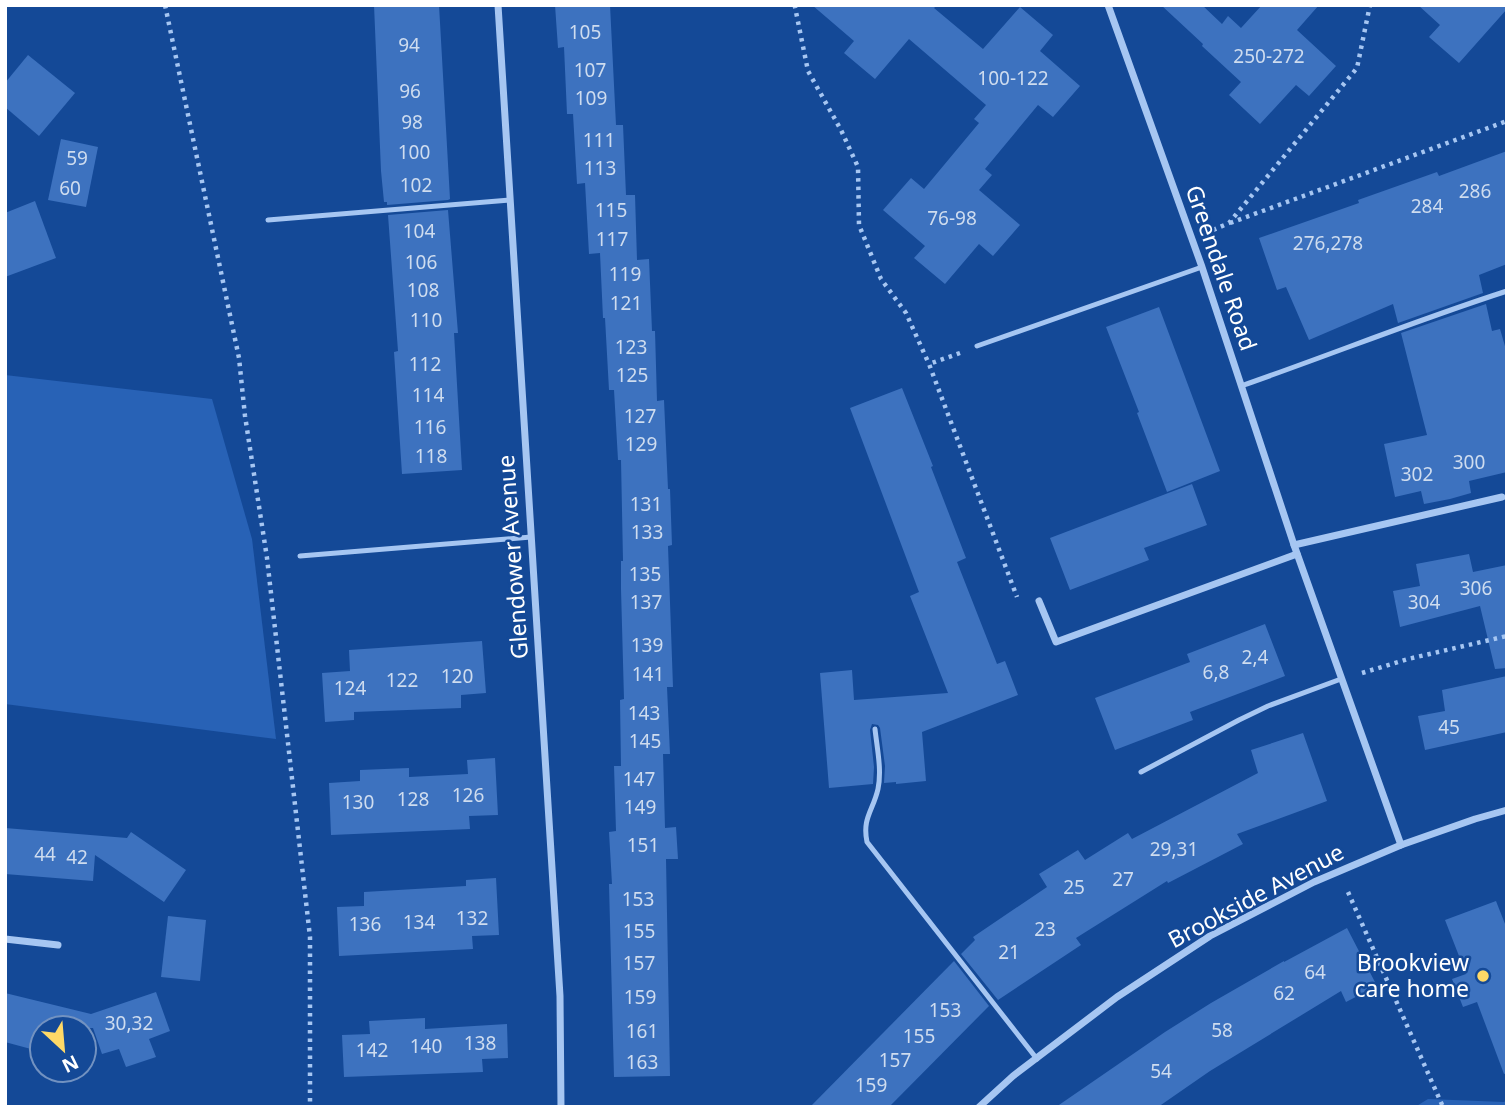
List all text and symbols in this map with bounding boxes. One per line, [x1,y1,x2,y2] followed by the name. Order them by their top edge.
[569,19,601,45] house number: 105
[398,32,420,58] house number: 94
[1233,43,1305,69] house number: 250-272
[574,57,606,83] house number: 107
[977,65,1049,91] house number: 100-122
[399,78,421,104] house number: 96
[575,85,607,111] house number: 109
[401,109,423,135] house number: 98
[583,127,615,153] house number: 111
[398,139,430,165] house number: 100
[66,145,88,171] house number: 59
[584,155,616,181] house number: 113
[400,172,432,198] house number: 102
[59,175,81,201] house number: 60
[1459,178,1491,204] house number: 286
[1179,181,1265,355] street label: Greendale Road
[1411,193,1443,219] house number: 284
[595,197,627,223] house number: 115
[927,205,977,231] house number: 76-98
[403,218,435,244] house number: 104
[596,226,628,252] house number: 117
[1293,230,1363,256] house number: 276,278
[405,249,437,275] house number: 106
[609,261,641,287] house number: 119
[407,277,439,303] house number: 108
[610,290,642,316] house number: 121
[410,307,442,333] house number: 110
[615,334,647,360] house number: 123
[409,351,441,377] house number: 112
[616,362,648,388] house number: 125
[412,382,444,408] house number: 114
[624,403,656,429] house number: 127
[414,414,446,440] house number: 116
[625,431,657,457] house number: 129
[415,443,447,469] house number: 118
[1453,449,1485,475] house number: 300
[489,454,535,660] street label: Glendower Avenue
[1401,461,1433,487] house number: 302
[630,491,662,517] house number: 131
[631,519,663,545] house number: 133
[629,561,661,587] house number: 135
[1460,575,1492,601] house number: 306
[630,589,662,615] house number: 137
[1408,589,1440,615] house number: 304
[631,632,663,658] house number: 139
[1242,644,1269,670] house number: 2,4
[1203,659,1229,685] house number: 6,8
[632,661,664,687] house number: 141
[441,663,473,689] house number: 120
[386,667,418,693] house number: 122
[334,675,366,701] house number: 124
[628,700,660,726] house number: 143
[1438,714,1460,740] house number: 45
[629,728,661,754] house number: 145
[623,766,655,792] house number: 147
[452,782,484,808] house number: 126
[397,786,429,812] house number: 128
[342,789,374,815] house number: 130
[624,794,656,820] house number: 149
[627,832,659,858] house number: 151
[1162,835,1349,955] street label: Brookside Avenue
[1150,836,1198,862] house number: 29,31
[34,841,56,867] house number: 44
[66,844,88,870] house number: 42
[1112,866,1134,892] house number: 27
[1063,874,1085,900] house number: 25
[622,886,654,912] house number: 153
[456,905,488,931] house number: 132
[403,909,435,935] house number: 134
[349,911,381,937] house number: 136
[1034,916,1056,942] house number: 23
[623,918,655,944] house number: 155
[998,939,1020,965] house number: 21
[1354,946,1469,1004] place label: Brookview care home
[623,950,655,976] house number: 157
[1304,959,1326,985] house number: 64
[1475,968,1491,984] marker: Brookview care home
[1273,980,1295,1006] house number: 62
[624,984,656,1010] house number: 159
[929,997,961,1023] house number: 153
[105,1010,153,1036] house number: 30,32
[28,1014,98,1084] north arrow
[1211,1017,1233,1043] house number: 58
[626,1018,658,1044] house number: 161
[903,1023,935,1049] house number: 155
[464,1030,496,1056] house number: 138
[410,1033,442,1059] house number: 140
[356,1037,388,1063] house number: 142
[879,1047,911,1073] house number: 157
[58,1049,83,1079] text: N
[626,1049,658,1075] house number: 163
[1150,1058,1172,1084] house number: 54
[855,1072,887,1098] house number: 159

